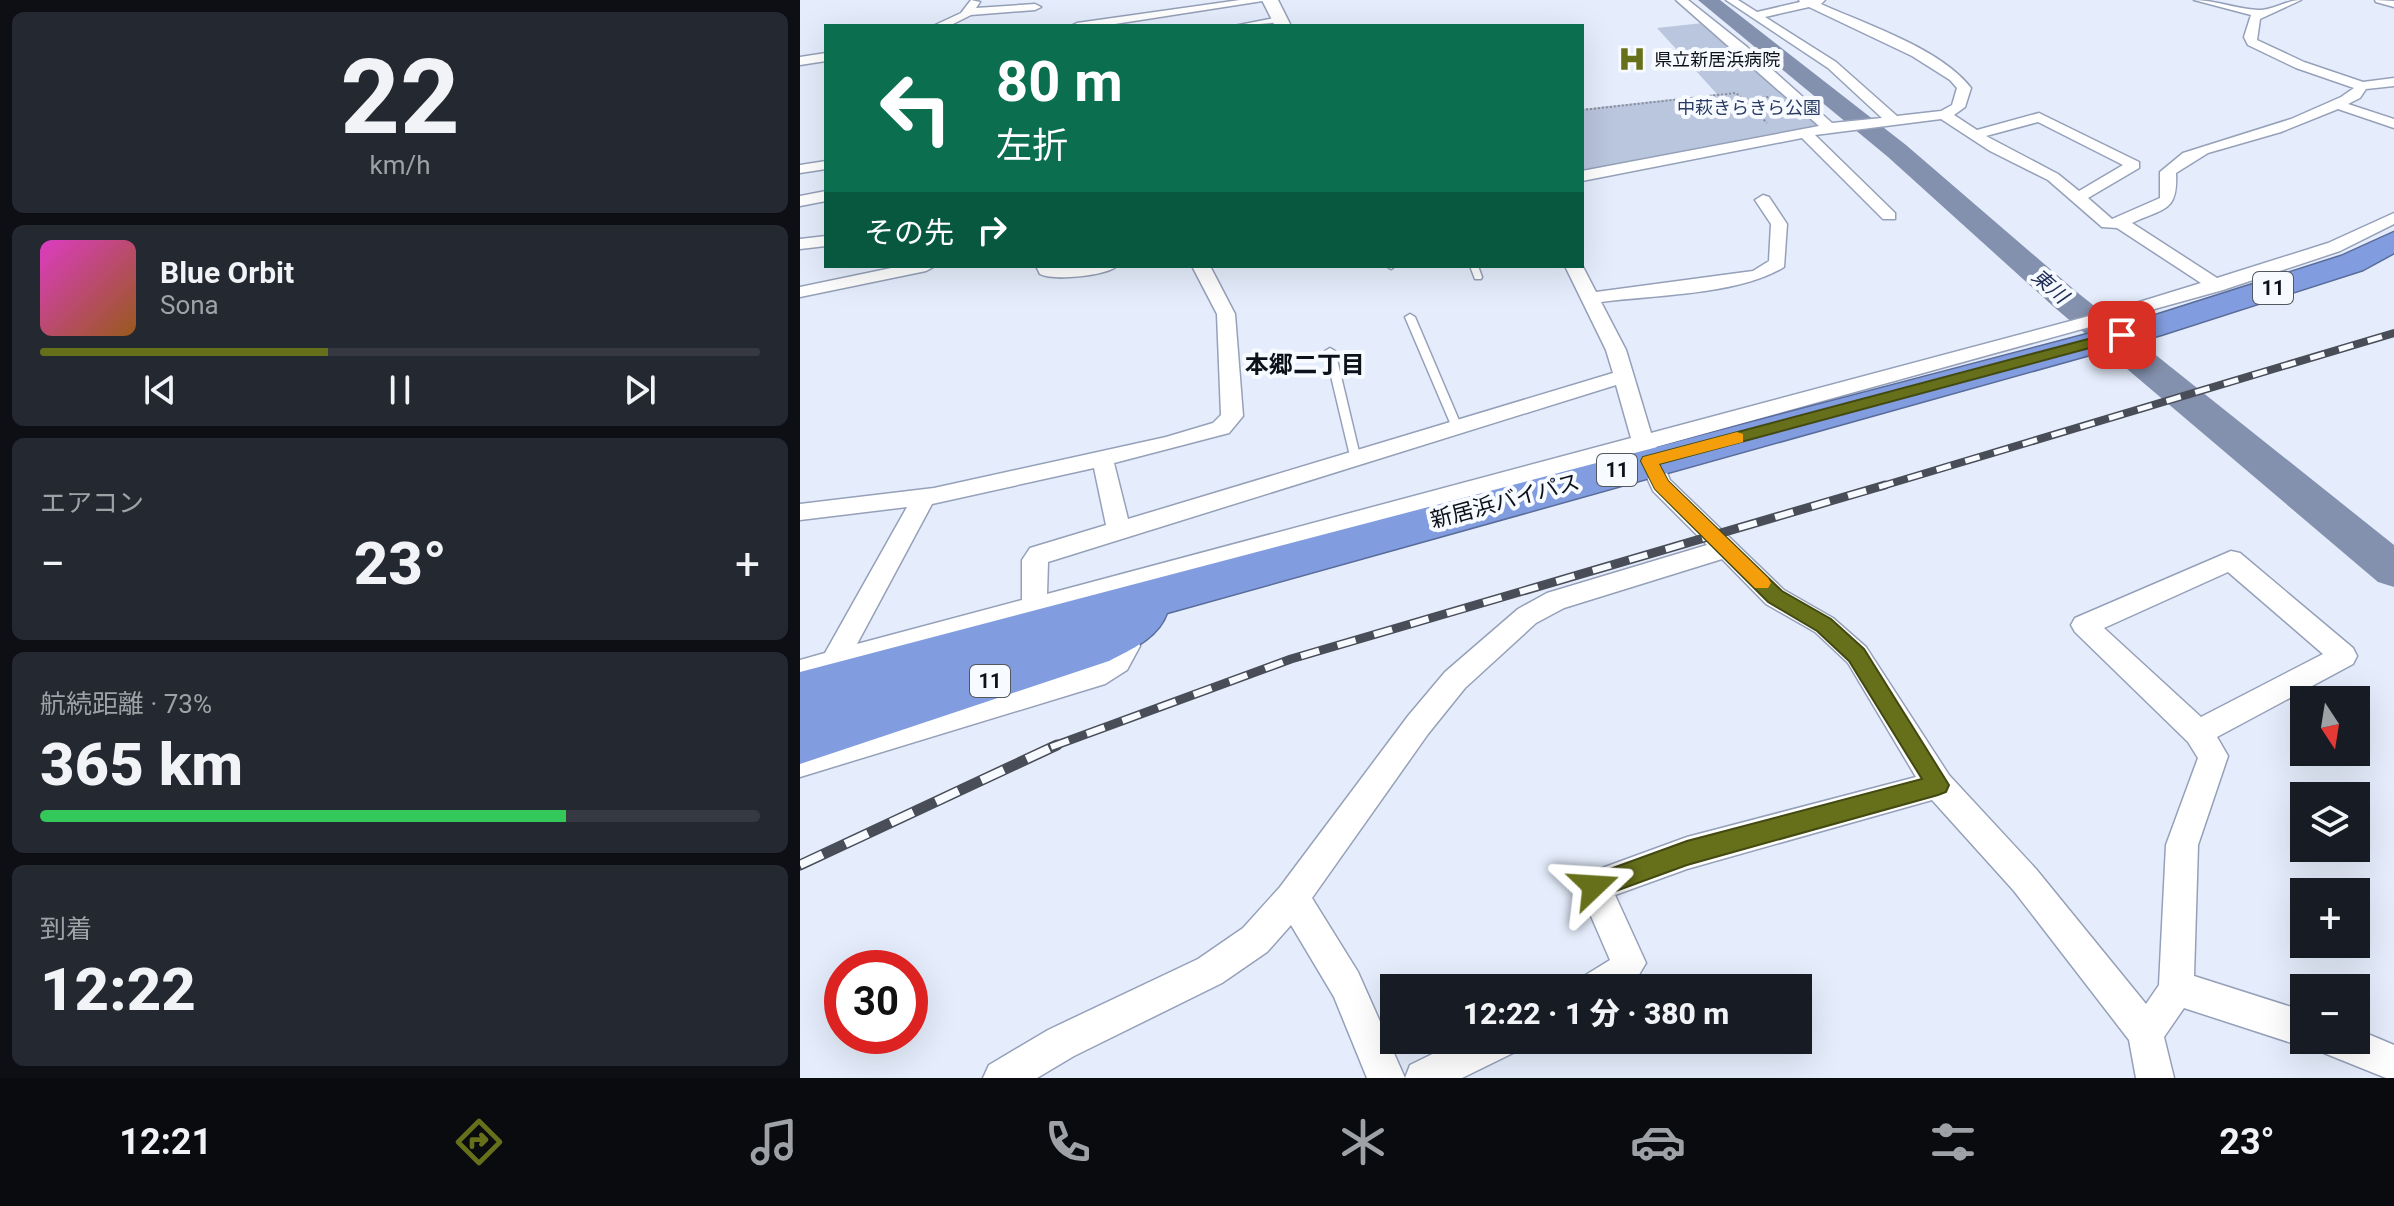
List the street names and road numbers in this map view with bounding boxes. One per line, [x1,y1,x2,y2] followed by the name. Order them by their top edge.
[2253,272,2293,304] road number: 11
[1597,454,1637,486] road number: 11
[1428,469,1582,533] street label: 新居浜バイパス
[970,665,1010,697] road number: 11

